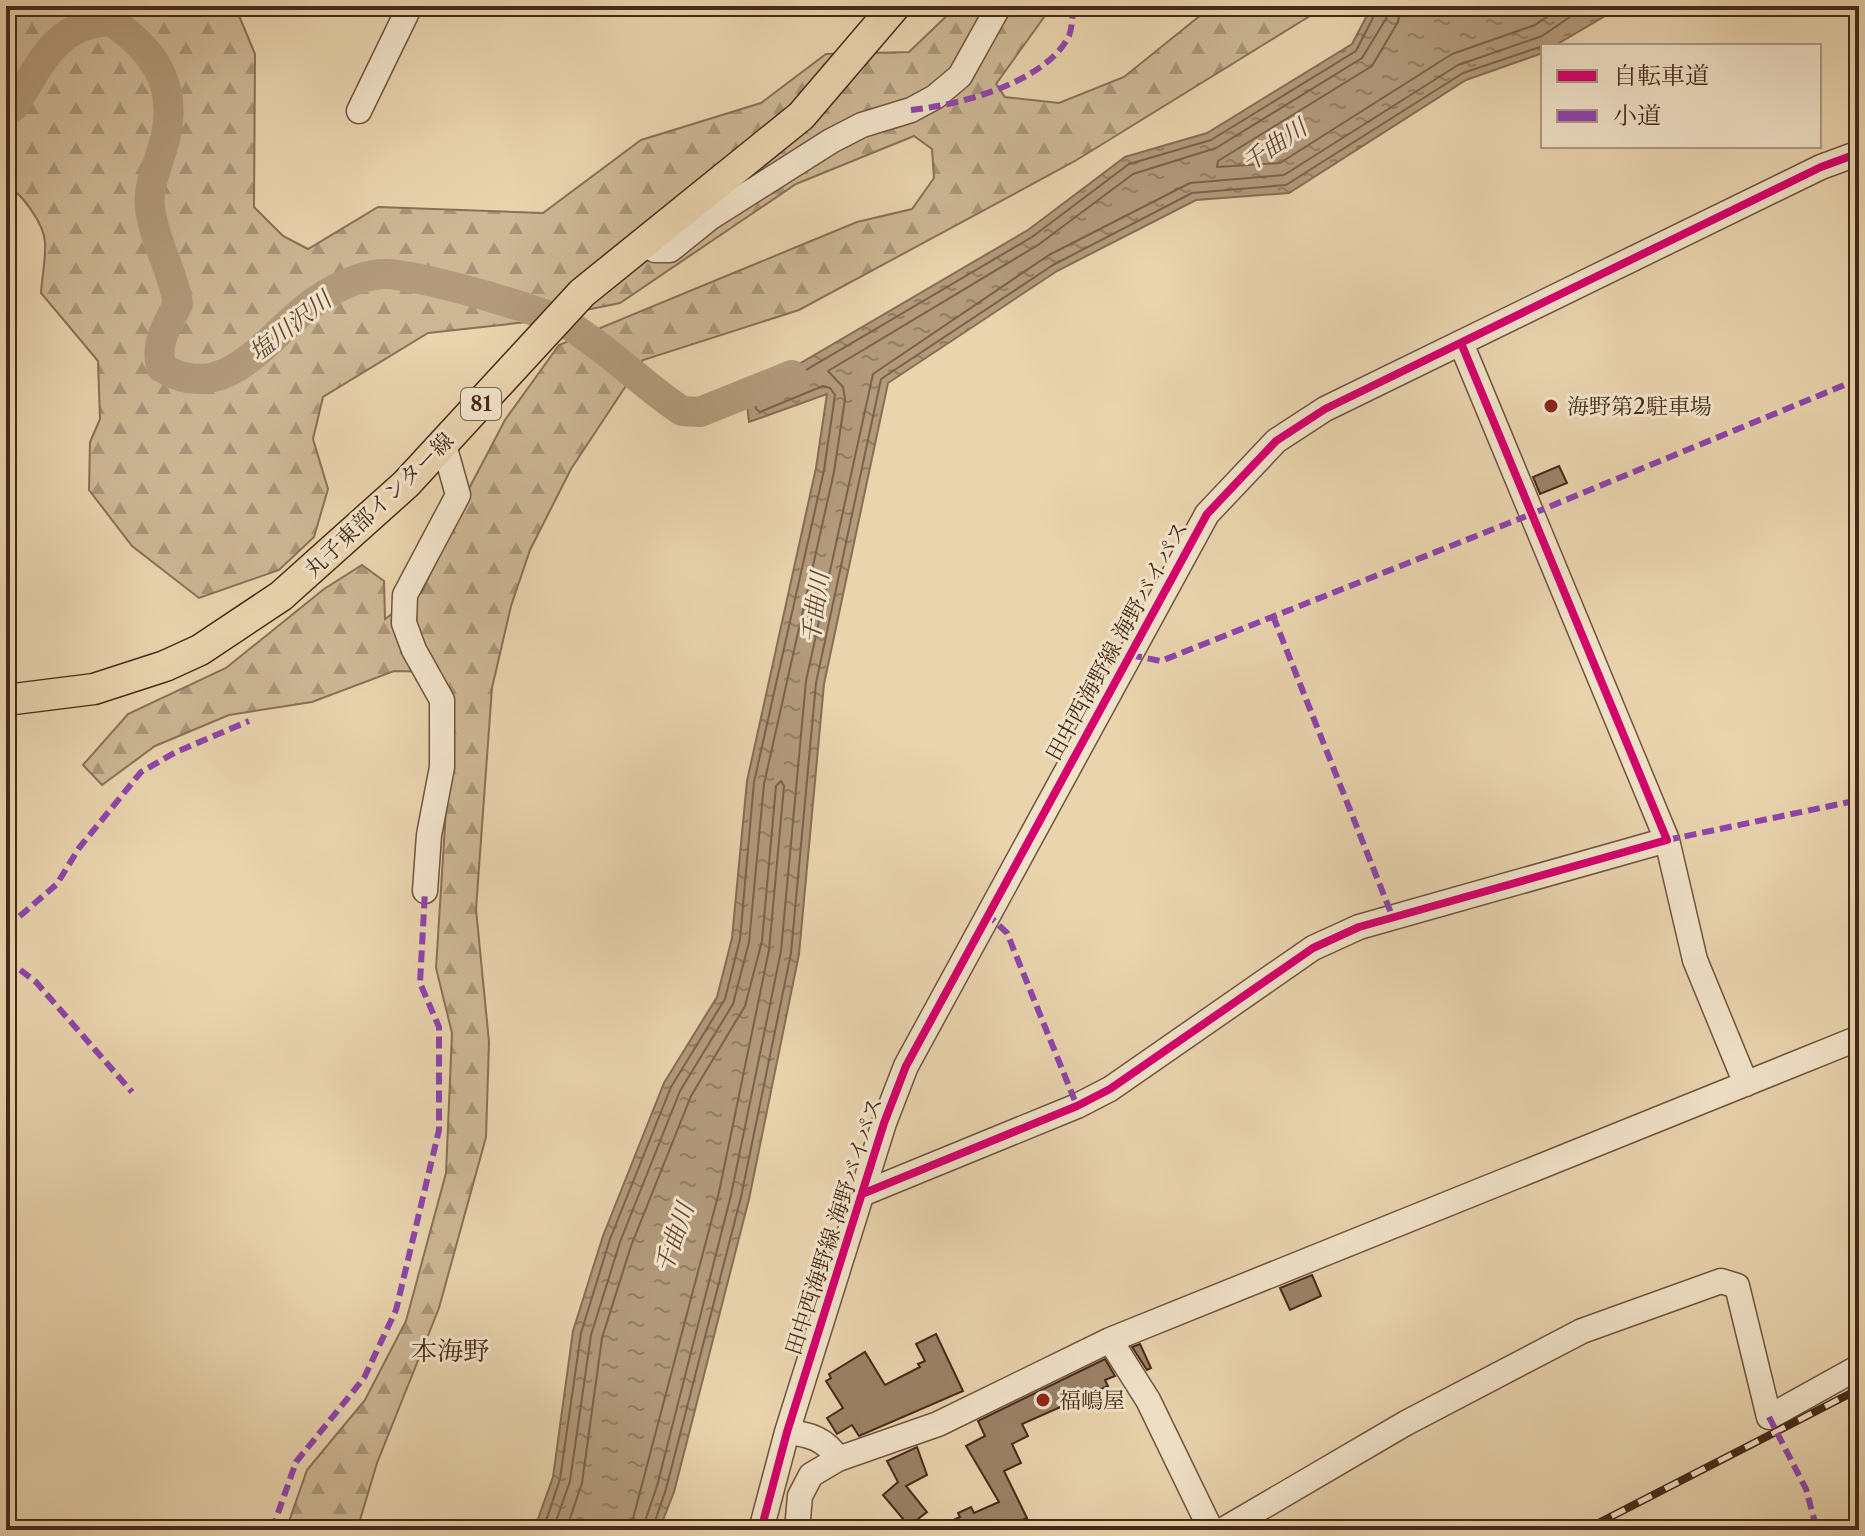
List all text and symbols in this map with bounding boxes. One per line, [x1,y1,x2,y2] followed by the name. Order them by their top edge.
[1541,44,1821,148] legend
[1613,61,1709,90] text: 自転車道
[1613,101,1661,130] text: 小道
[1236,111,1314,177] water label: 千曲川
[243,283,339,367] water label: 塩川沢川
[461,388,501,420] road number: 81
[1567,393,1712,420] place label: 海野第2駐車場
[1542,397,1560,415] marker: 海野第2駐車場
[299,427,459,583] street label: 丸子東部インター線
[1040,517,1194,765] street label: 田中西海野線 海野バイパス
[796,567,835,646] water label: 千曲川
[780,1094,888,1358] street label: 田中西海野線 海野バイパス
[649,1196,700,1277] water label: 千曲川
[411,1335,489,1367] district label: 本海野
[1059,1387,1125,1414] place label: 福嶋屋
[1034,1391,1052,1409] marker: 福嶋屋

